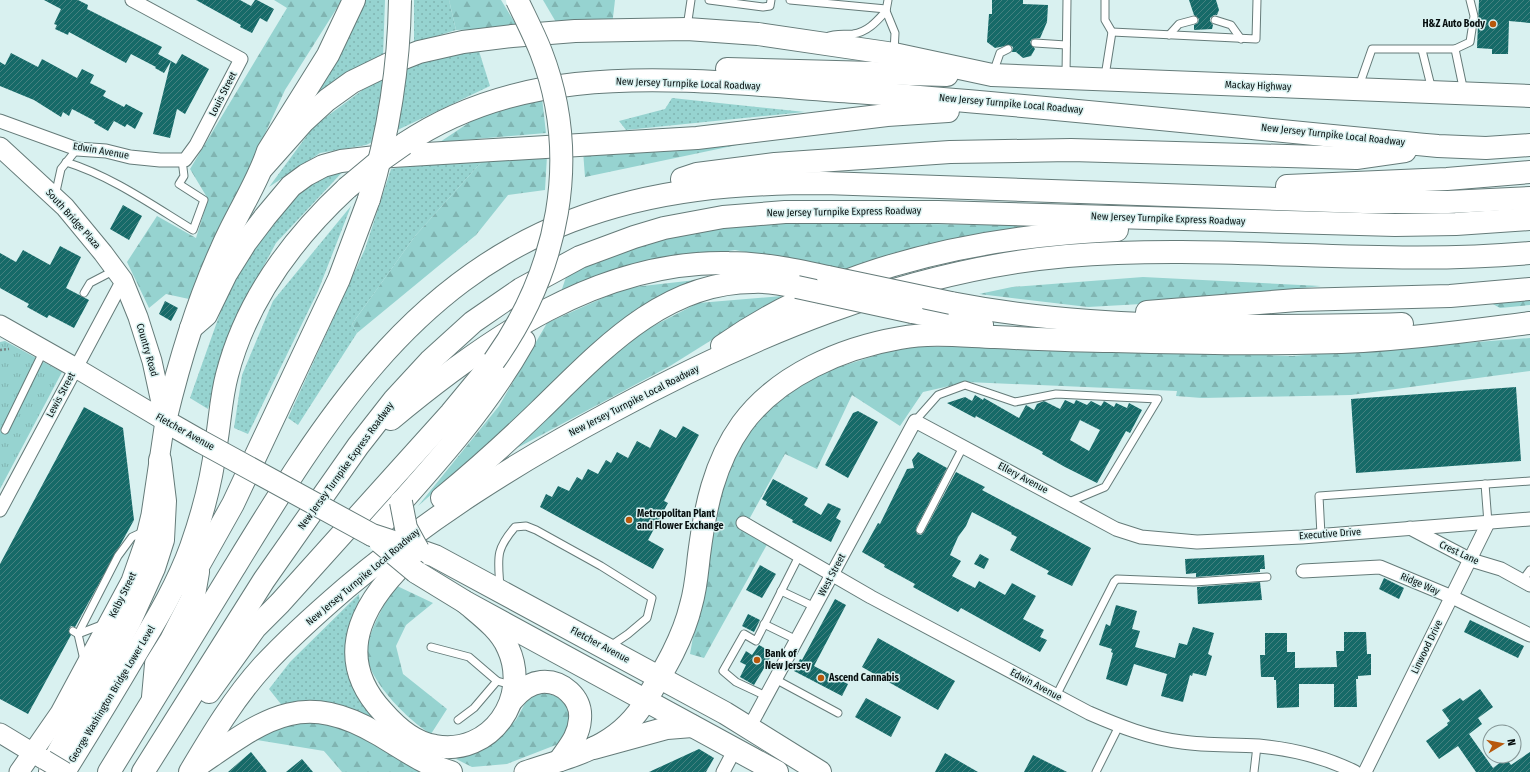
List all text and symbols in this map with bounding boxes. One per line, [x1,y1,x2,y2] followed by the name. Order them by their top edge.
[1423,18,1485,30] place label: H&Z Auto Body
[1488,19,1498,29] marker: H&Z Auto Body
[207,69,240,118] street label: Louis Street
[616,75,761,93] street label: New Jersey Turnpike Local Roadway
[1225,79,1292,93] street label: Mackay Highway
[938,92,1084,116] street label: New Jersey Turnpike Local Roadway
[1260,121,1406,149] street label: New Jersey Turnpike Local Roadway
[72,140,130,162] street label: Edwin Avenue
[43,187,103,251] street label: South Bridge Plaza
[767,205,922,219] street label: New Jersey Turnpike Express Roadway
[1091,210,1246,228] street label: New Jersey Turnpike Express Roadway
[134,322,160,378] street label: Country Road
[567,363,702,439] street label: New Jersey Turnpike Local Roadway
[44,370,78,420] street label: Lewis Street
[296,400,397,532] street label: New Jersey Turnpike Express Roadway
[154,411,217,453] street label: Fletcher Avenue
[996,460,1050,496] street label: Ellery Avenue
[637,508,724,532] place label: Metropolitan Plant and Flower Exchange
[624,515,634,525] marker: Metropolitan Plant and Flower Exchange
[304,526,423,628] street label: New Jersey Turnpike Local Roadway
[1299,526,1361,542] street label: Executive Drive
[1437,539,1481,567] street label: Crest Lane
[816,551,849,598] street label: West Street
[107,570,140,620] street label: Kelby Street
[1399,570,1442,598] street label: Ridge Way
[1409,618,1445,676] street label: Linwood Drive
[66,623,158,765] street label: George Washington Bridge Lower Level
[568,624,632,666] street label: Fletcher Avenue
[765,648,811,672] place label: Bank of New Jersey
[752,655,762,665] marker: Bank of New Jersey
[1008,666,1064,704] street label: Edwin Avenue
[828,672,899,684] place label: Ascend Cannabis
[816,673,826,683] marker: Ascend Cannabis
[1482,724,1522,764] north arrow
[1504,738,1518,747] text: N

